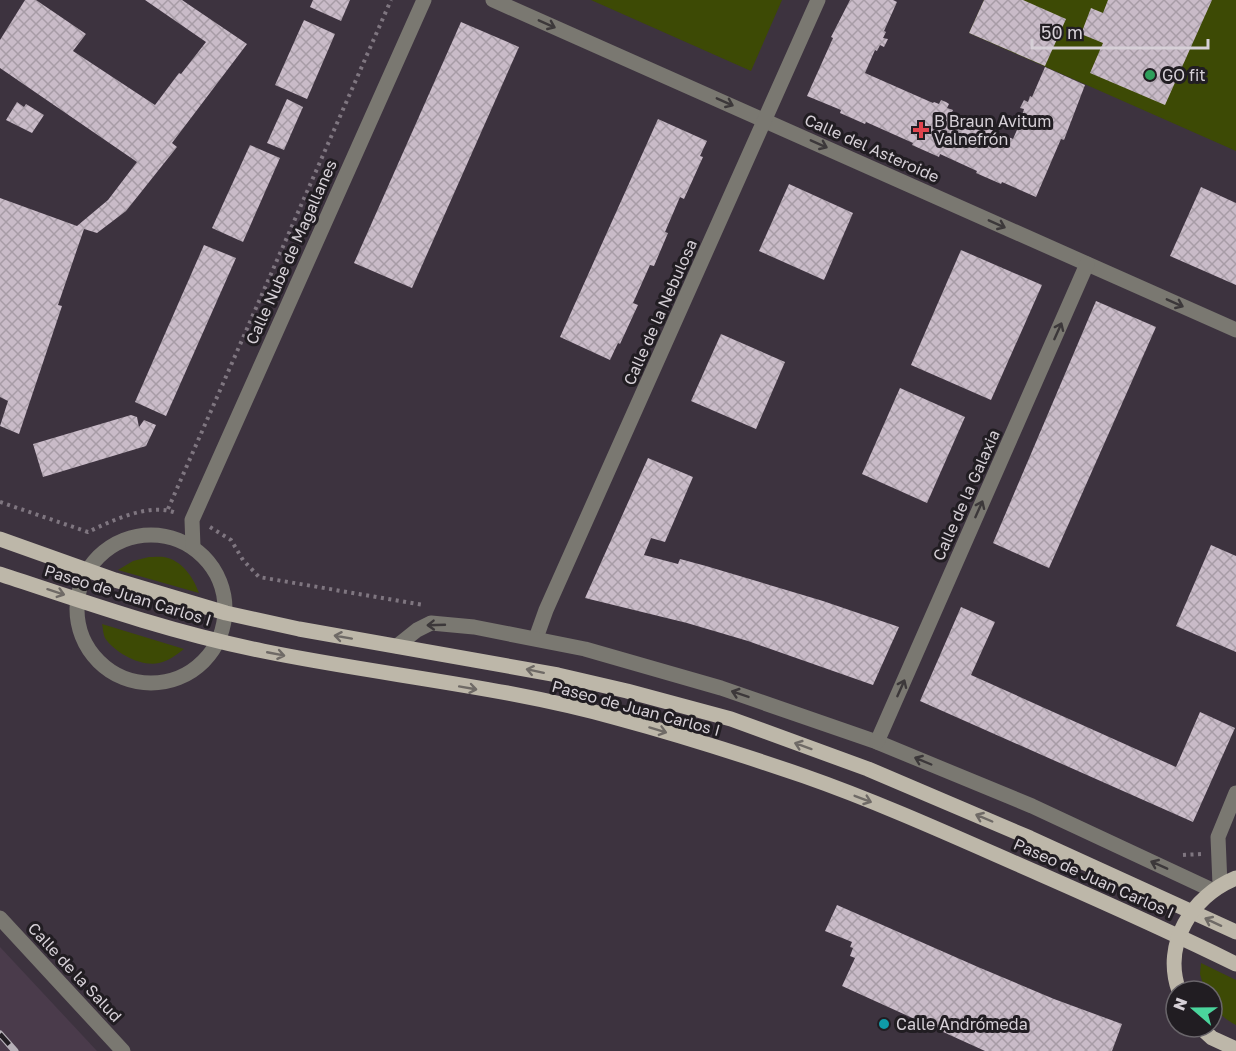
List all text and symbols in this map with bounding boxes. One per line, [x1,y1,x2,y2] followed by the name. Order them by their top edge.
[1032,12,1208,50] scale bar
[537,18,555,30] one-way arrow
[1041,21,1083,43] text: 50 m
[1162,65,1206,85] place label: GO fit
[1143,68,1157,82] marker: GO fit
[715,97,734,108] one-way arrow
[802,109,942,187] street label: Calle del Asteroide
[934,111,1051,149] place label: B Braun Avitum Valnefrón
[912,121,930,139] marker: B Braun Avitum Valnefrón
[809,139,828,150] one-way arrow
[241,157,341,347] street label: Calle Nube de Magallanes
[988,219,1006,230] one-way arrow
[619,236,701,388] street label: Calle de la Nebulosa
[1165,298,1184,309] one-way arrow
[1052,322,1064,340] one-way arrow
[928,426,1004,564] street label: Calle de la Galaxia
[974,501,985,519] one-way arrow
[42,560,214,630] street label: Paseo de Juan Carlos I
[46,587,65,598] one-way arrow
[427,619,447,631] one-way arrow
[333,631,353,642] one-way arrow
[266,649,285,660] one-way arrow
[526,664,545,676] one-way arrow
[550,676,722,740] street label: Paseo de Juan Carlos I
[896,679,907,698] one-way arrow
[458,682,477,693] one-way arrow
[731,688,750,699] one-way arrow
[648,725,667,736] one-way arrow
[794,739,813,750] one-way arrow
[915,755,933,766] one-way arrow
[853,794,871,805] one-way arrow
[975,812,994,823] one-way arrow
[1011,834,1177,922] street label: Paseo de Juan Carlos I
[1151,858,1169,870] one-way arrow
[1205,915,1223,927] one-way arrow
[24,918,126,1026] street label: Calle de la Salud
[1164,979,1224,1039] north arrow
[1168,995,1191,1013] text: N
[896,1014,1028,1034] place label: Calle Andrómeda
[877,1017,891,1031] marker: Calle Andrómeda

